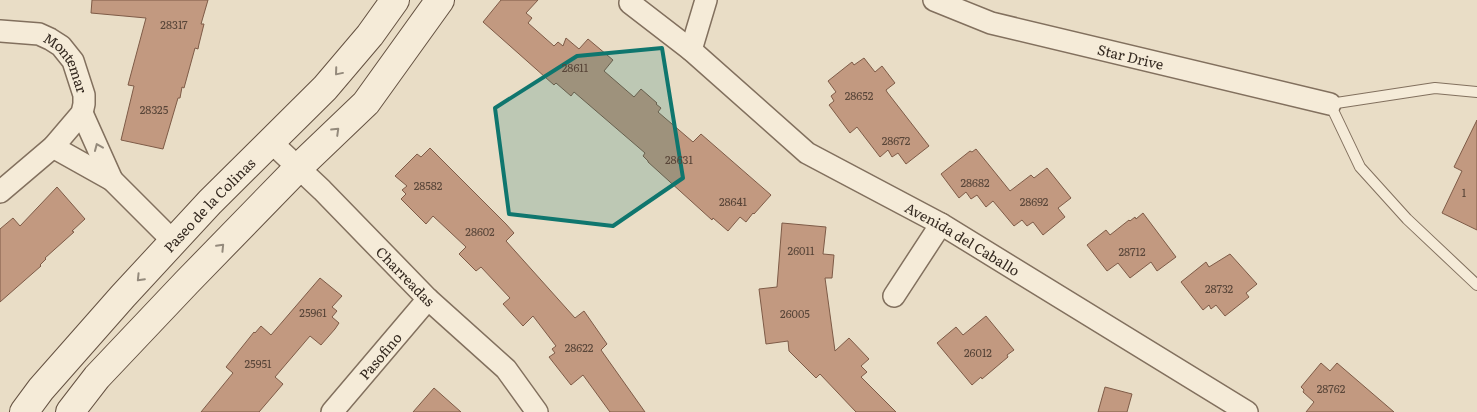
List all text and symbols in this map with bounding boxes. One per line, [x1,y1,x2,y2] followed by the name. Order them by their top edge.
[160,16,188,32] house number: 28317
[40,27,93,96] street label: Montemar
[1095,39,1166,74] street label: Star Drive
[562,59,589,75] house number: 28611
[335,67,344,76] one-way arrow
[845,87,874,103] house number: 28652
[140,101,169,117] house number: 28325
[330,128,339,137] one-way arrow
[882,132,911,148] house number: 28672
[94,143,104,151] one-way arrow
[665,151,694,167] house number: 28631
[159,153,259,256] street label: Paseo de la Colinas
[960,174,990,190] house number: 28682
[414,177,443,193] house number: 28582
[1462,184,1467,200] house number: 1
[719,193,748,209] house number: 28641
[1020,193,1049,209] house number: 28692
[902,197,1024,280] street label: Avenida del Caballo
[465,223,495,239] house number: 28602
[372,242,439,311] street label: Charreadas
[788,242,815,258] house number: 26011
[215,243,224,252] one-way arrow
[1118,243,1146,259] house number: 28712
[137,273,146,282] one-way arrow
[1205,280,1234,296] house number: 28732
[299,304,327,320] house number: 25961
[780,305,810,321] house number: 26005
[354,328,406,384] street label: Pasofino
[565,339,594,355] house number: 28622
[964,344,992,360] house number: 26012
[245,355,272,371] house number: 25951
[1317,380,1346,396] house number: 28762

